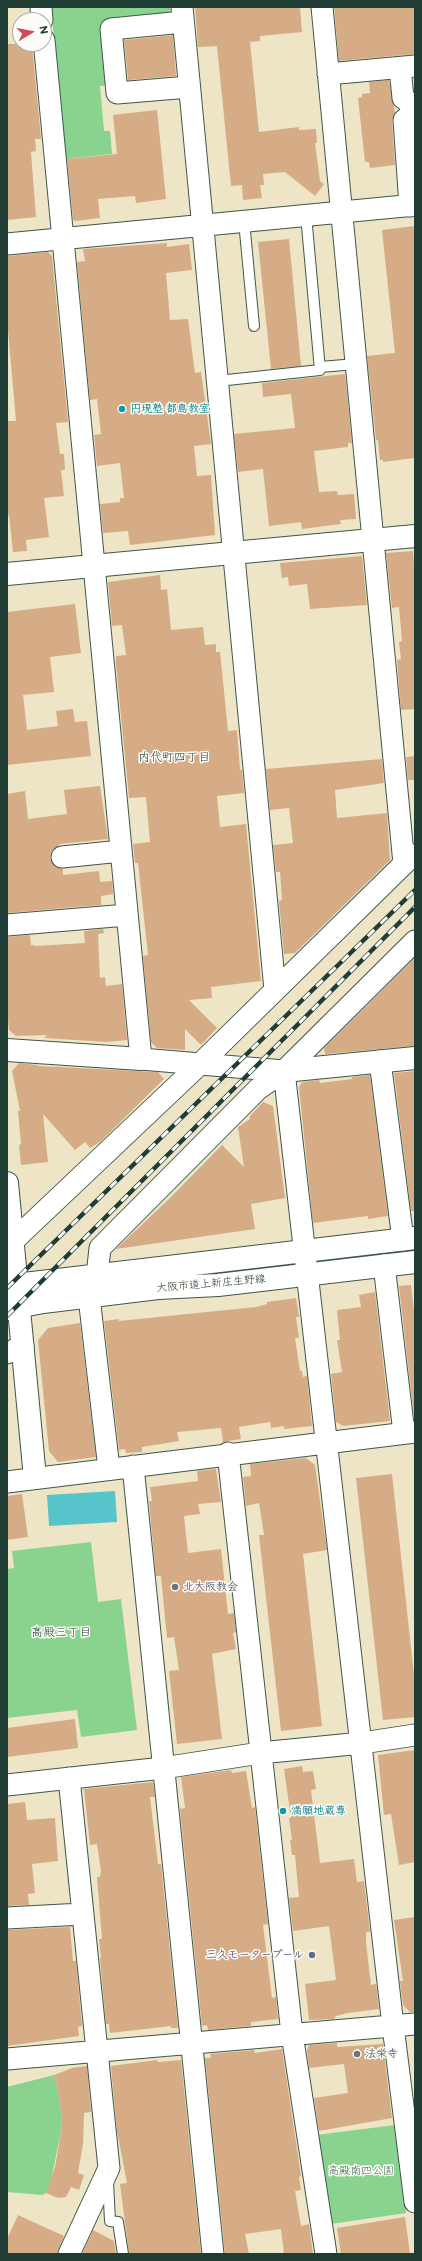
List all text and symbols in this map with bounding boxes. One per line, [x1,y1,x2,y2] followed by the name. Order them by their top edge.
[12,12,52,52] north arrow
[36,25,50,35] text: N
[130,402,210,416] place label: 円現塾 都島教室
[117,404,127,414] marker: 円現塾 都島教室
[138,751,210,765] district label: 内代町四丁目
[156,1273,266,1295] street label: 大阪市道上新庄生野線
[183,1580,238,1594] place label: 北大阪教会
[170,1582,180,1592] marker: 北大阪教会
[31,1626,91,1640] district label: 高殿三丁目
[291,1804,346,1818] place label: 満願地蔵尊
[278,1806,288,1816] marker: 満願地蔵尊
[206,1948,304,1962] place label: 三久モータープール
[307,1950,317,1960] marker: 三久モータープール
[365,2047,398,2061] place label: 法栄寺
[352,2049,362,2059] marker: 法栄寺
[328,2164,394,2178] park label: 高殿南四公園

